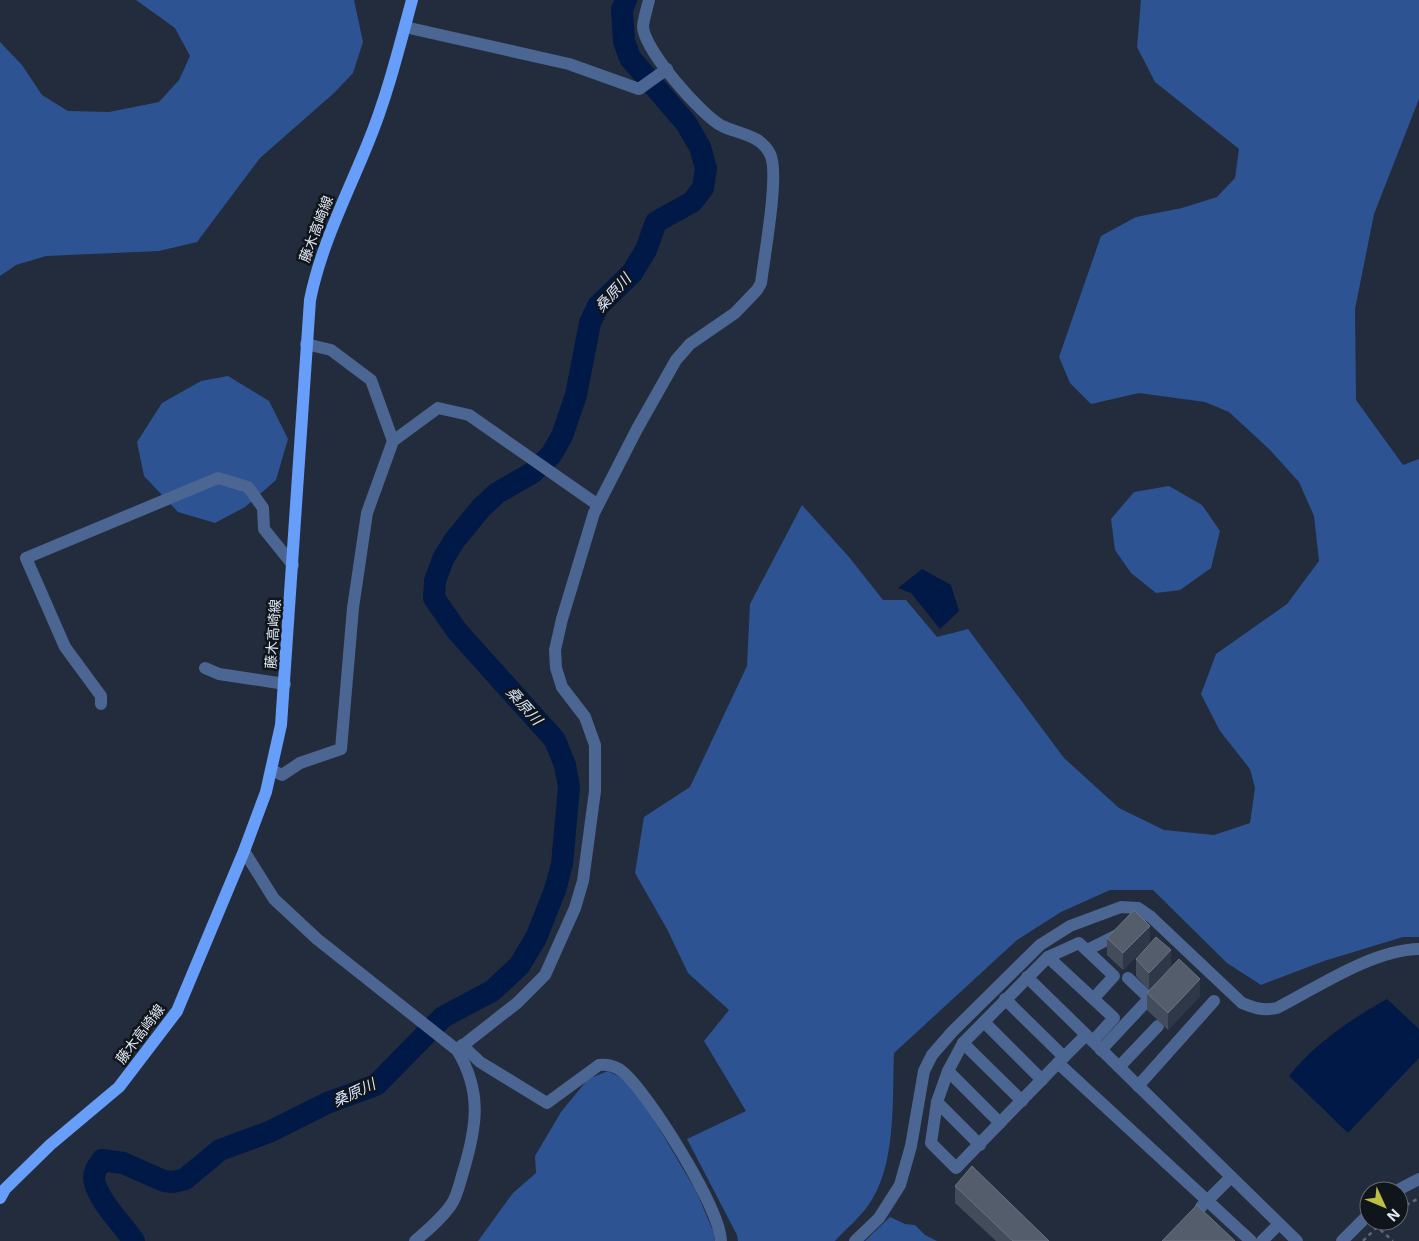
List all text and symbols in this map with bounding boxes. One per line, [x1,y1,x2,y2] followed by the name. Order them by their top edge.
[295,193,336,265] street label: 藤木高崎線
[591,268,636,316] water label: 桑原川
[262,598,283,669] street label: 藤木高崎線
[502,683,548,730] water label: 桑原川
[112,1001,167,1067] street label: 藤木高崎線
[329,1074,380,1111] water label: 桑原川
[1359,1181,1409,1231] north arrow
[1384,1206,1404,1225] text: N

